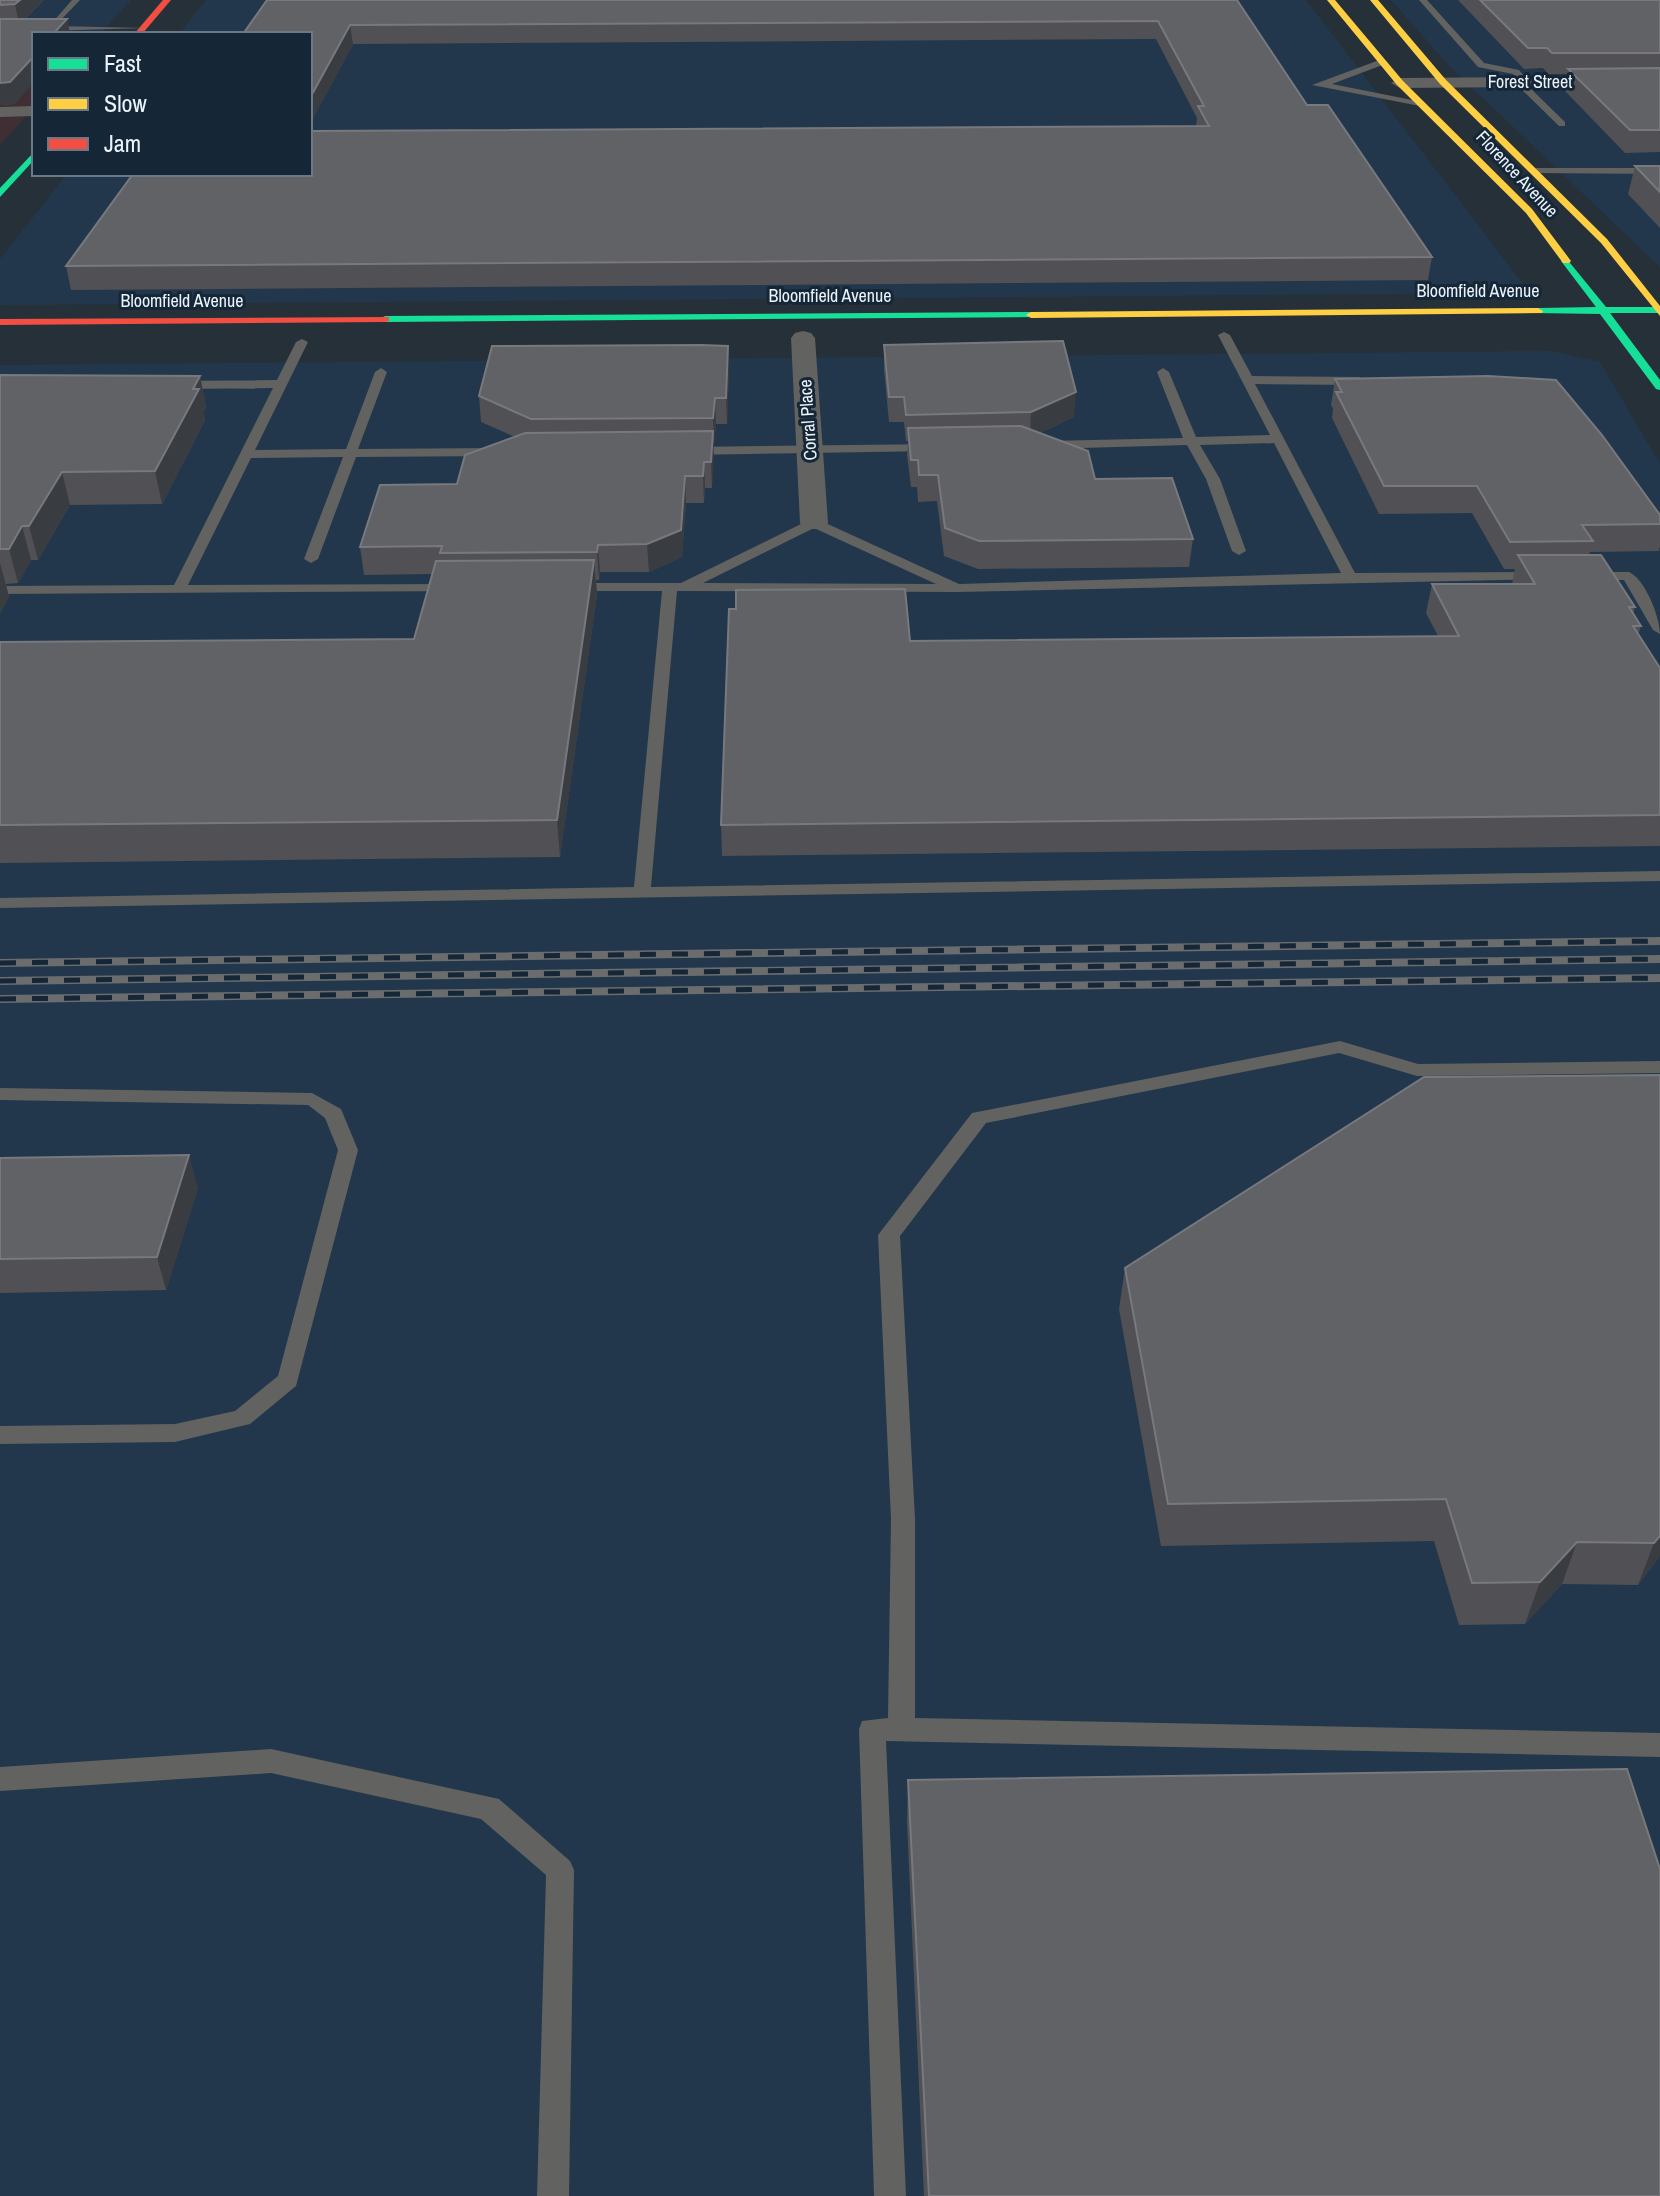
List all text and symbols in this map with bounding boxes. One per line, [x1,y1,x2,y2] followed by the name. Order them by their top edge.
[32,32,312,176] legend
[104,47,142,79] text: Fast
[1488,69,1572,94] street label: Forest Street
[104,87,147,119] text: Slow
[1471,125,1564,223] street label: Florence Avenue
[104,127,141,159] text: Jam
[1417,278,1539,303] street label: Bloomfield Avenue
[769,283,891,308] street label: Bloomfield Avenue
[121,288,243,313] street label: Bloomfield Avenue
[792,379,823,461] street label: Corral Place

